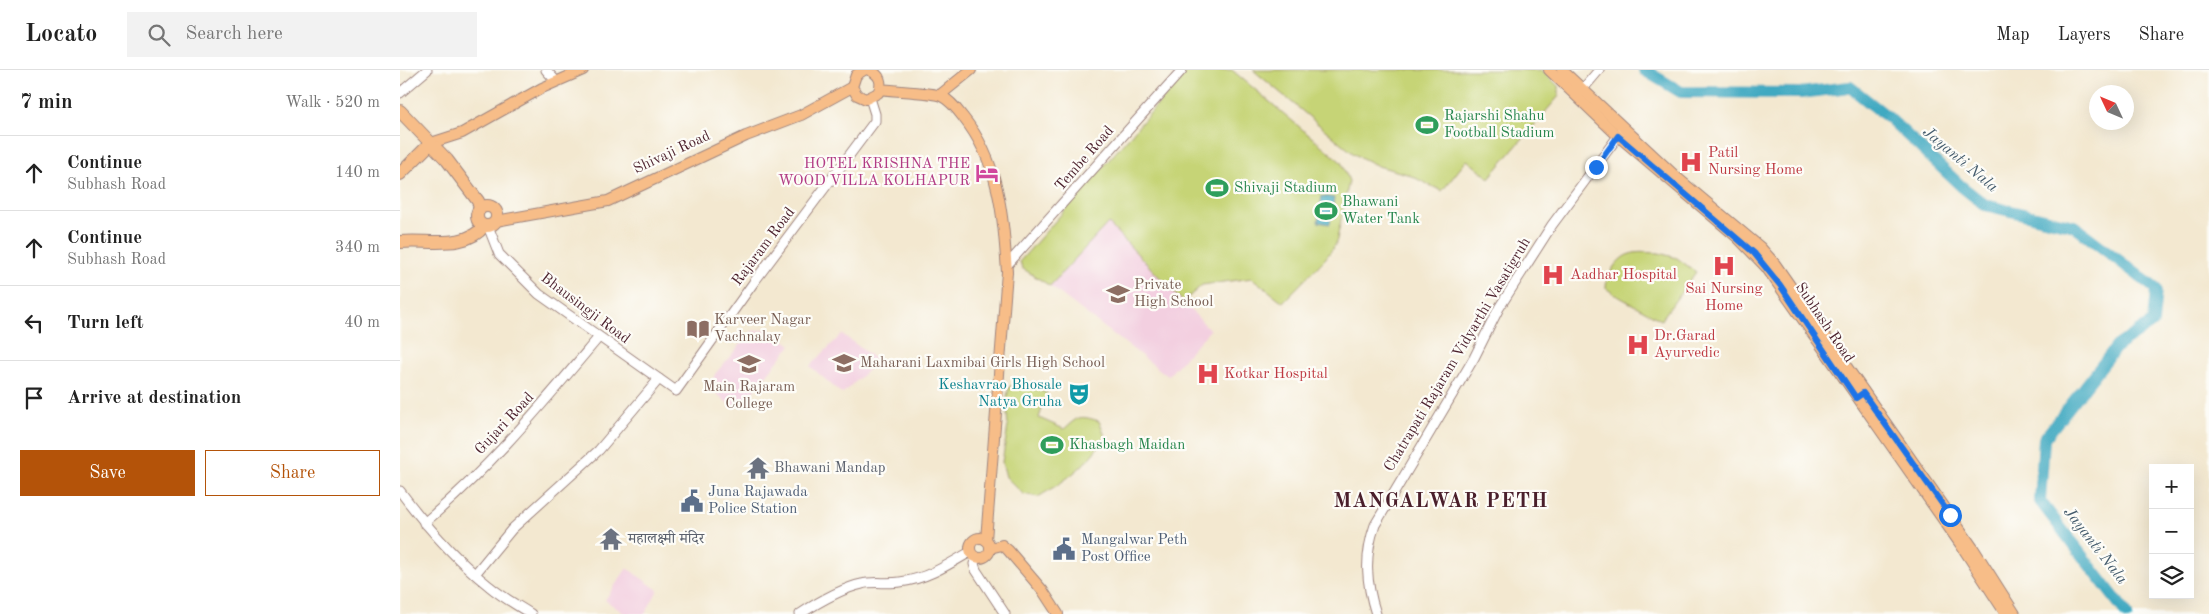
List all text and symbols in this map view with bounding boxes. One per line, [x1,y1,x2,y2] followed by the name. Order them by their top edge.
[127,12,477,57] search box
[145,21,173,49] icon: search
[25,23,97,47] text: Locato
[185,25,283,44] text: Search here
[1996,26,2030,44] text: Map
[2058,26,2110,44] text: Layers
[2138,26,2184,44] text: Share
[2089,85,2134,130] north arrow
[20,92,73,113] text: 7 min
[285,95,380,111] text: Walk · 520 m
[1444,109,1554,141] place label: Rajarshi Shahu Football Stadium
[1414,112,1440,138] sports icon: Rajarshi Shahu Football Stadium
[1053,123,1117,194] street label: Tembe Road
[1919,124,2001,196] water label: Jayanti Nala
[631,129,713,177] street label: Shivaji Road
[1708,146,1803,178] place label: Patil Nursing Home
[1678,149,1704,175] hospital icon: Patil Nursing Home
[67,154,142,173] text: Continue
[1585,156,1608,179] route end
[778,157,970,189] place label: HOTEL KRISHNA THE WOOD VILLA KOLHAPUR
[20,159,48,187] icon: ahead
[974,160,1000,186] hotel icon: HOTEL KRISHNA THE WOOD VILLA KOLHAPUR
[335,165,380,181] text: 140 m
[1204,175,1230,201] sports icon: Shivaji Stadium
[67,177,166,193] text: Subhash Road
[1234,181,1337,196] place label: Shivaji Stadium
[1342,195,1420,227] place label: Bhawani Water Tank
[1313,198,1339,224] sports icon: Bhawani Water Tank
[730,205,798,289] street label: Rajaram Road
[67,229,142,248] text: Continue
[20,234,48,262] icon: ahead
[1382,235,1534,475] street label: Chatrapati Rajaram Vidyarthi Vasatigruh
[335,240,380,256] text: 340 m
[67,252,166,268] text: Subhash Road
[1711,253,1737,279] hospital icon: Sai Nursing Home
[1540,262,1566,288] hospital icon: Aadhar Hospital
[1570,268,1677,283] place label: Aadhar Hospital
[538,271,632,347] street label: Bhausingji Road
[1134,278,1213,310] place label: Private High School
[1792,280,1856,366] street label: Subhash Road
[1105,281,1131,307] school or university icon: Private High School
[1685,282,1763,314] place label: Sai Nursing Home
[20,309,48,337] icon: left
[714,313,811,345] place label: Karveer Nagar Vachnalay
[67,314,144,333] text: Turn left
[344,315,380,331] text: 40 m
[685,316,711,342] library icon: Karveer Nagar Vachnalay
[1654,329,1720,361] place label: Dr.Garad Ayurvedic
[1625,332,1651,358] hospital icon: Dr.Garad Ayurvedic
[831,350,857,376] school or university icon: Maharani Laxmibai Girls High School
[736,351,762,377] school or university icon: Main Rajaram College
[860,356,1105,371] place label: Maharani Laxmibai Girls High School
[1195,361,1221,387] hospital icon: Kotkar Hospital
[1224,367,1328,382] place label: Kotkar Hospital
[938,378,1063,410] place label: Keshavrao Bhosale Natya Gruha
[703,380,795,412] place label: Main Rajaram College
[1066,381,1092,407] theatre icon: Keshavrao Bhosale Natya Gruha
[20,384,48,412] icon: arrive
[67,389,241,408] text: Arrive at destination
[473,390,537,458] street label: Gujari Road
[1039,432,1065,458] sports icon: Khasbagh Maidan
[1069,438,1185,453] place label: Khasbagh Maidan
[20,450,195,496] button: Save
[205,450,380,496] button: Share
[745,455,771,481] temple icon: Bhawani Mandap
[774,461,886,476] place label: Bhawani Mandap
[2149,464,2194,599] map controls
[2149,464,2194,509] button: +
[708,485,808,517] place label: Juna Rajawada Police Station
[679,488,705,514] public building icon: Juna Rajawada Police Station
[1333,492,1549,512] district label: MANGALWAR PETH
[1939,504,1962,527] route start
[2060,505,2130,588] water label: Jayanti Nala
[2149,509,2194,554] button: −
[598,526,624,552] temple icon: महालक्ष्मी मंदिर
[627,530,705,547] place label: महालक्ष्मी मंदिर
[1081,533,1187,565] place label: Mangalwar Peth Post Office
[1051,536,1077,562] public building icon: Mangalwar Peth Post Office
[2149,554,2194,599] button: layers

